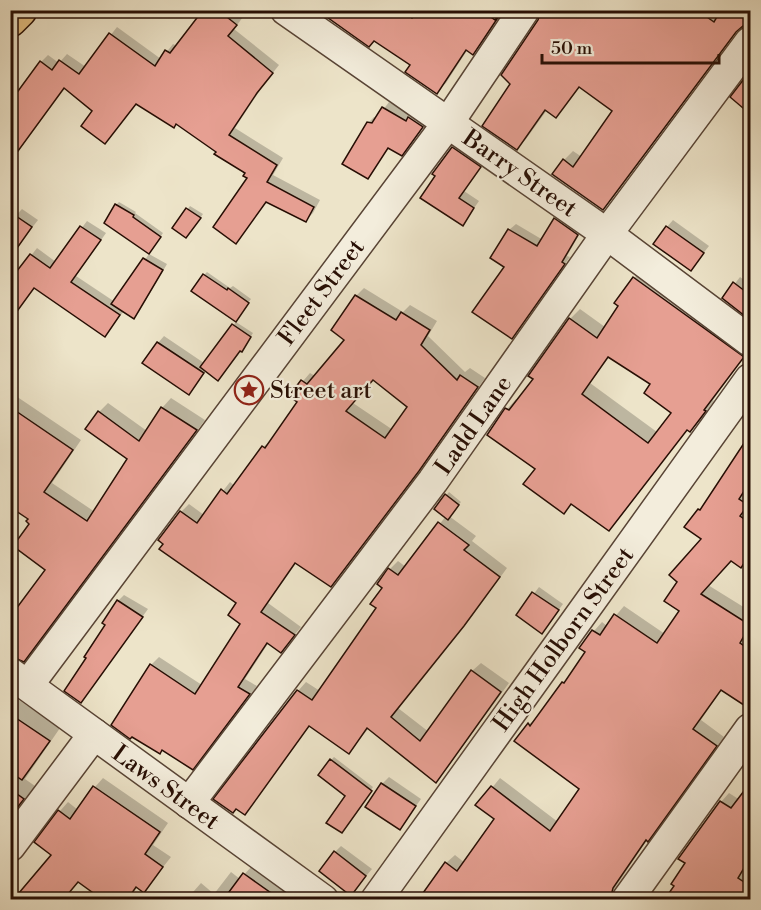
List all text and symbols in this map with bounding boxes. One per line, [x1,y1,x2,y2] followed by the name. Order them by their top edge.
[542,27,719,65] scale bar
[551,37,593,60] text: 50 m
[456,123,583,225] street label: Barry Street
[272,233,372,352] street label: Fleet Street
[429,370,519,481] street label: Ladd Lane
[233,374,265,406] place icon: Street art
[270,376,372,406] place label: Street art
[487,541,641,738] street label: High Holborn Street
[106,739,225,837] street label: Laws Street

